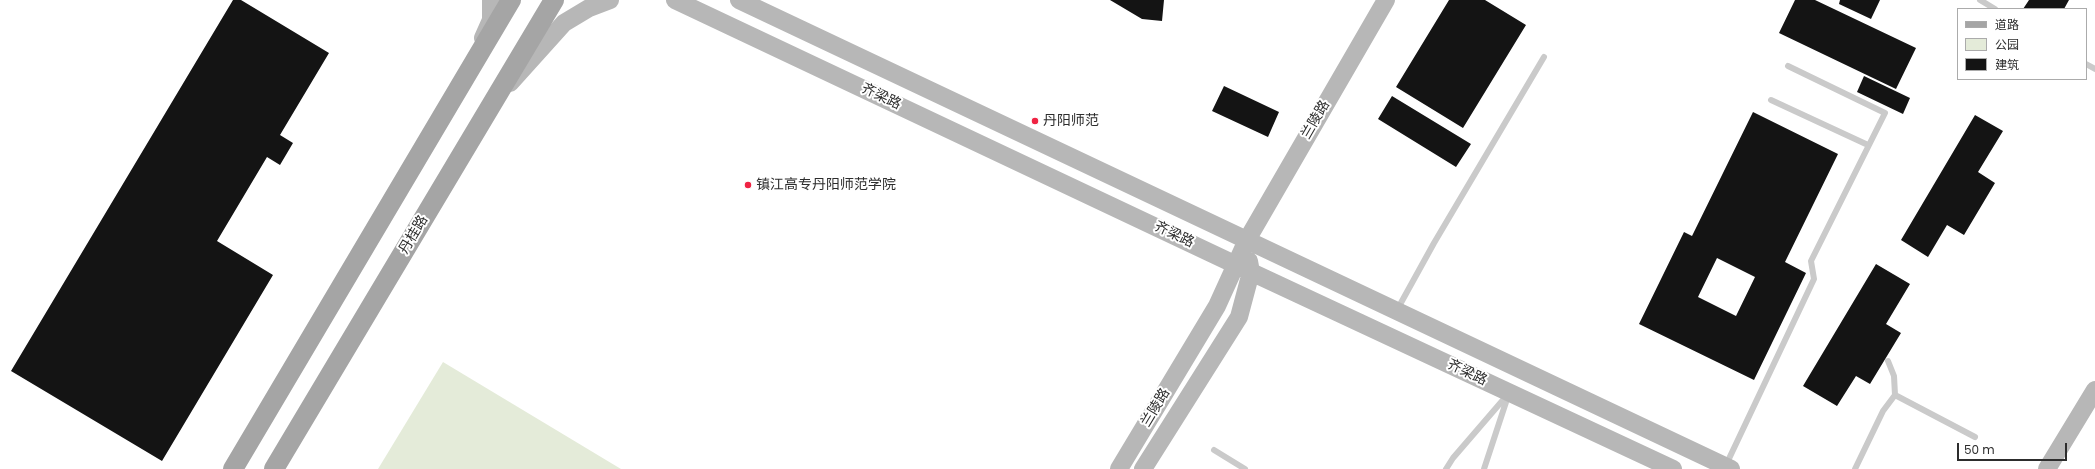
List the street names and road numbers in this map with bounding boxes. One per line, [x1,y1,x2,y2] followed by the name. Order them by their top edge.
[858,81,904,113] street label: 齐梁路
[1298,98,1334,142] street label: 兰陵路
[396,213,432,257] street label: 丹桂路
[1151,219,1197,251] street label: 齐梁路
[1444,357,1490,389] street label: 齐梁路
[1138,386,1174,430] street label: 兰陵路

